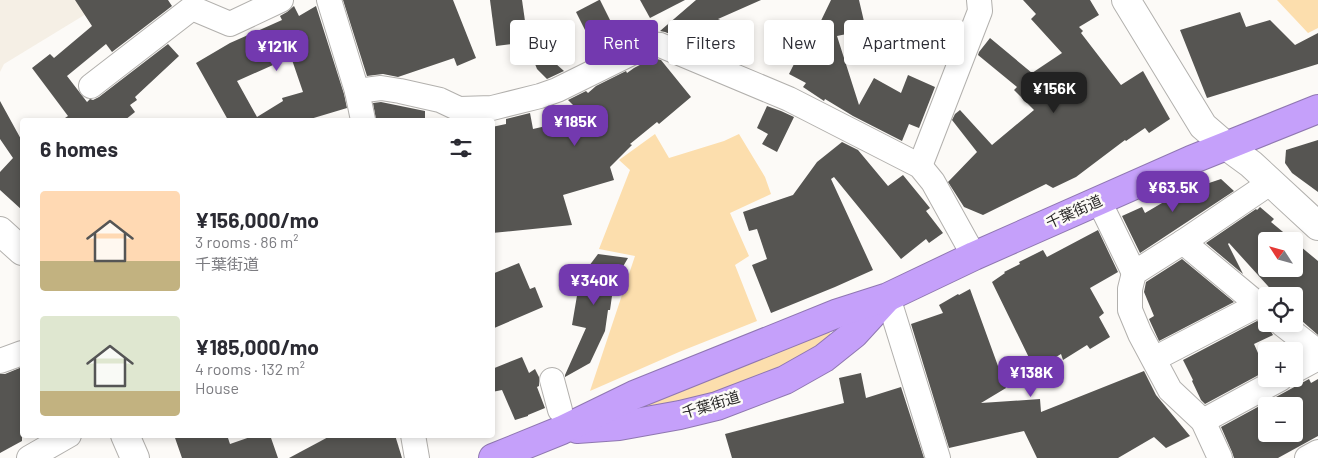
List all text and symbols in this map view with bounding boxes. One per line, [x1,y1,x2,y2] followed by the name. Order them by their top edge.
[510,20,575,65] chip: Buy
[585,20,658,65] chip: Rent
[668,20,754,65] chip: Filters
[764,20,834,65] chip: New
[844,20,964,65] chip: Apartment
[242,30,312,72] pin: ¥121K
[256,36,298,55] text: ¥121K
[1019,72,1089,114] pin: ¥156K
[1032,78,1076,97] text: ¥156K
[540,104,610,147] pin: ¥185K
[553,111,597,130] text: ¥185K
[447,134,475,162] icon: filters
[40,136,118,161] text: 6 homes
[1132,170,1214,213] pin: ¥63.5K
[1147,177,1199,196] text: ¥63.5K
[1043,191,1105,232] street label: 千葉街道
[195,207,319,232] text: ¥156,000/mo
[80,211,140,271] icon: home
[195,232,299,251] text: 3 rooms · 86 m²
[1258,232,1302,278] north arrow
[1258,232,1303,442] map controls
[195,254,259,273] text: 千葉街道
[559,264,629,306] pin: ¥340K
[570,270,618,289] text: ¥340K
[1258,287,1303,332] button: locate
[195,334,319,359] text: ¥185,000/mo
[80,336,140,396] icon: home
[1258,342,1303,387] button: +
[996,356,1066,398] pin: ¥138K
[195,359,305,378] text: 4 rooms · 132 m²
[1009,362,1053,381] text: ¥138K
[195,378,239,397] text: House
[679,387,742,421] street label: 千葉街道
[1258,397,1303,442] button: −

